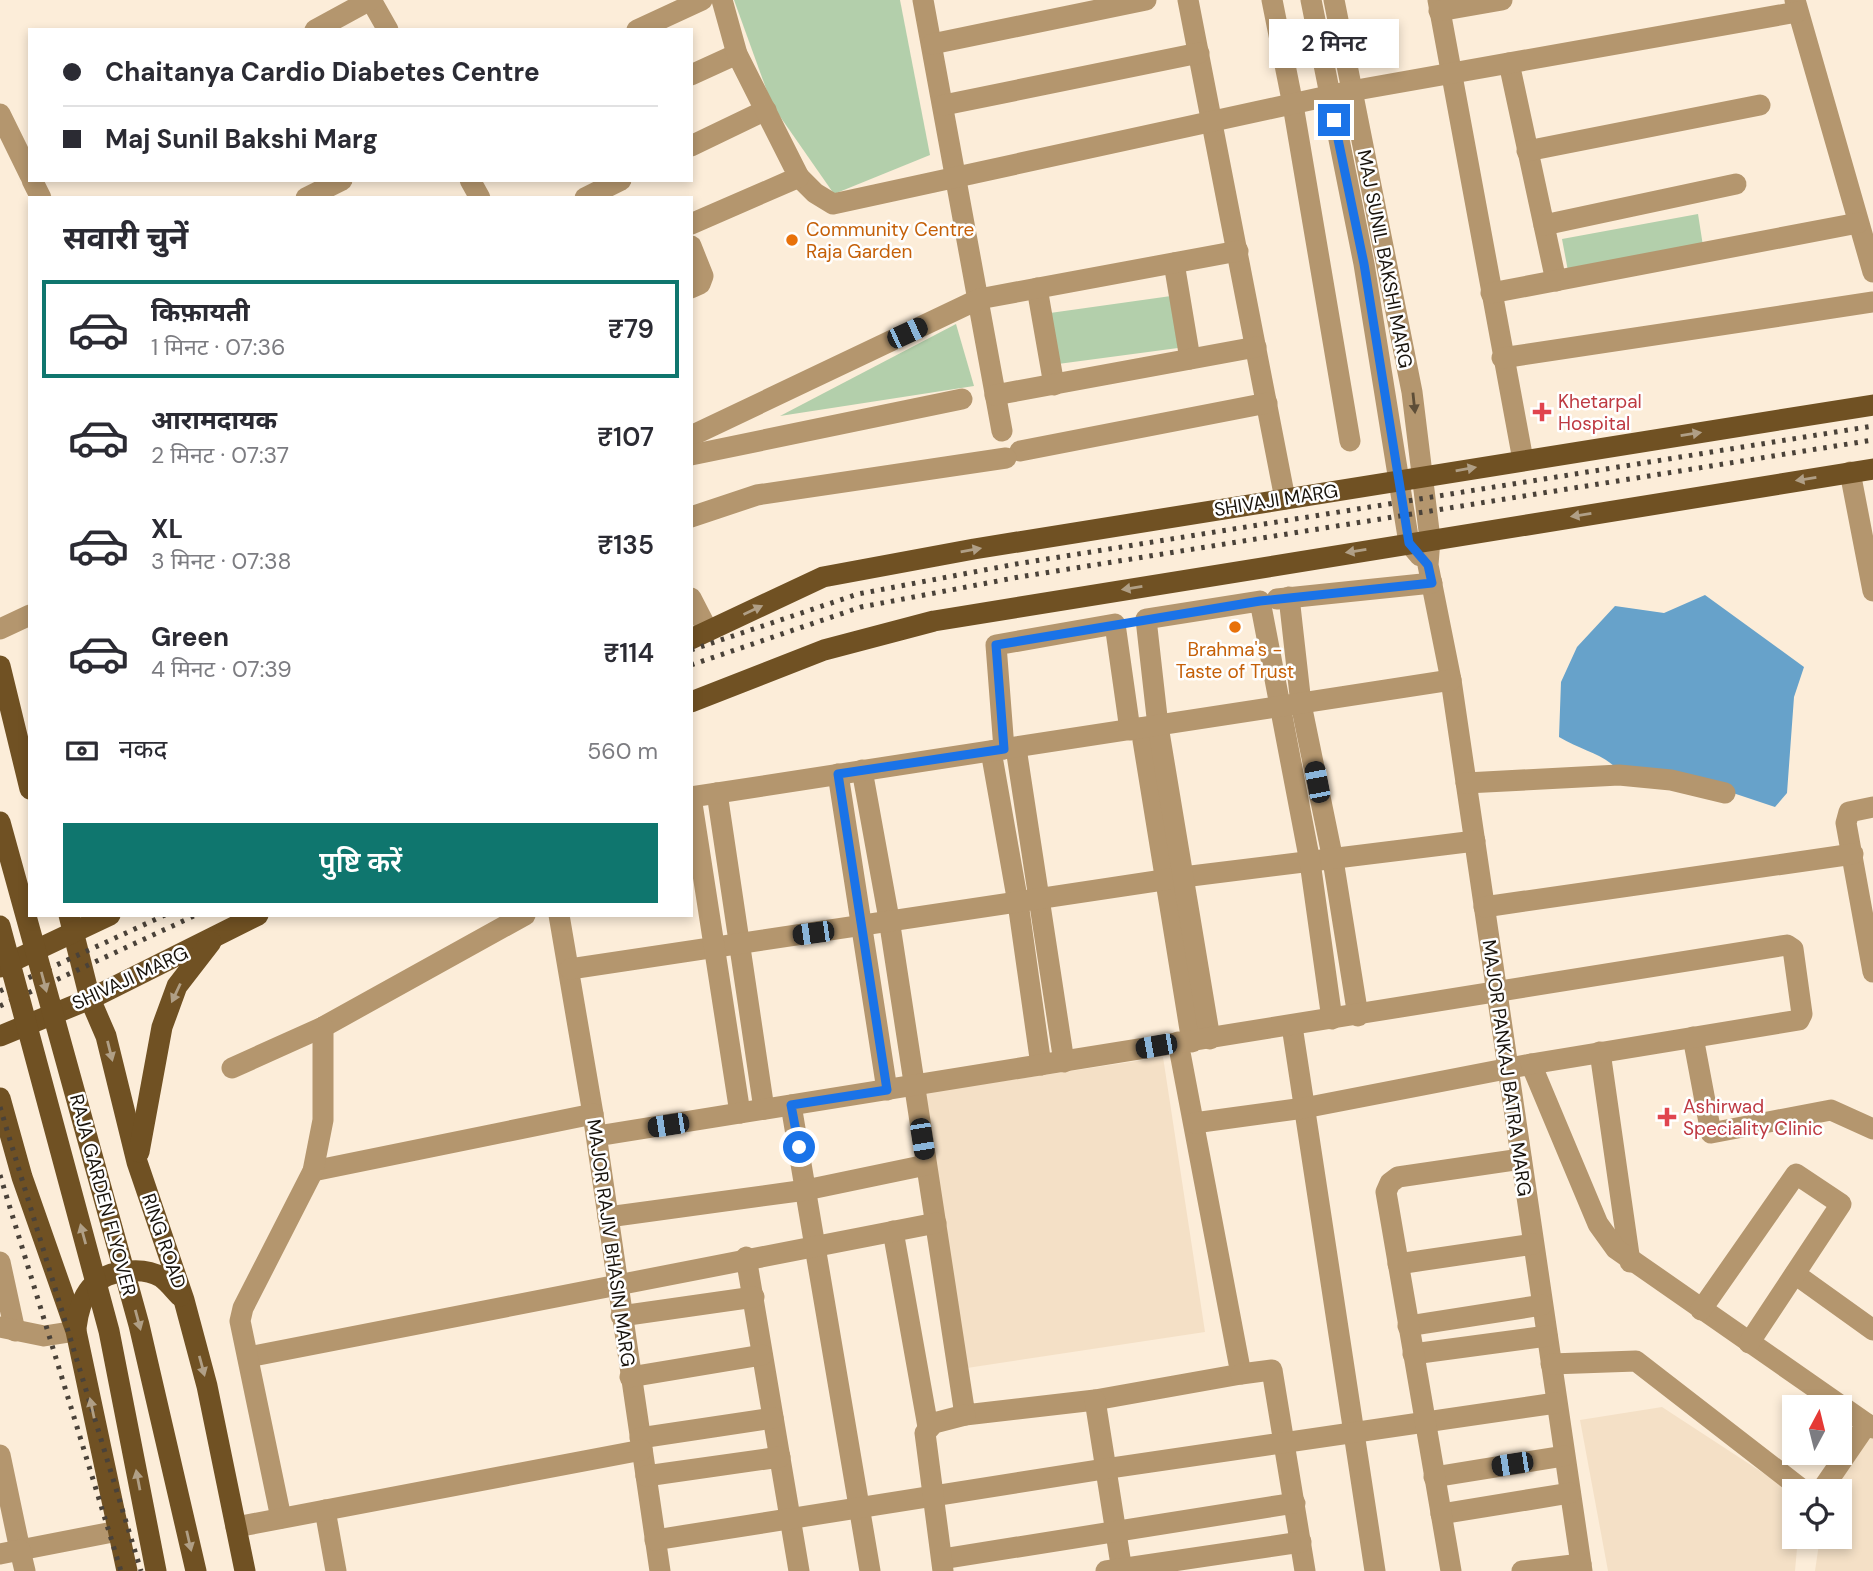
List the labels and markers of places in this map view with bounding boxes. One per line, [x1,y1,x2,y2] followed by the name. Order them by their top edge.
[806,217,974,264] place label: Community Centre Raja Garden
[784,232,800,248] marker: Community Centre Raja Garden
[1558,389,1642,436] place label: Khetarpal Hospital
[1532,402,1552,422] marker: Khetarpal Hospital
[1227,619,1243,635] marker: Brahma's - Taste of Trust
[1176,637,1294,684] place label: Brahma's - Taste of Trust
[1683,1094,1823,1141] place label: Ashirwad Speciality Clinic
[1657,1107,1677,1127] marker: Ashirwad Speciality Clinic

